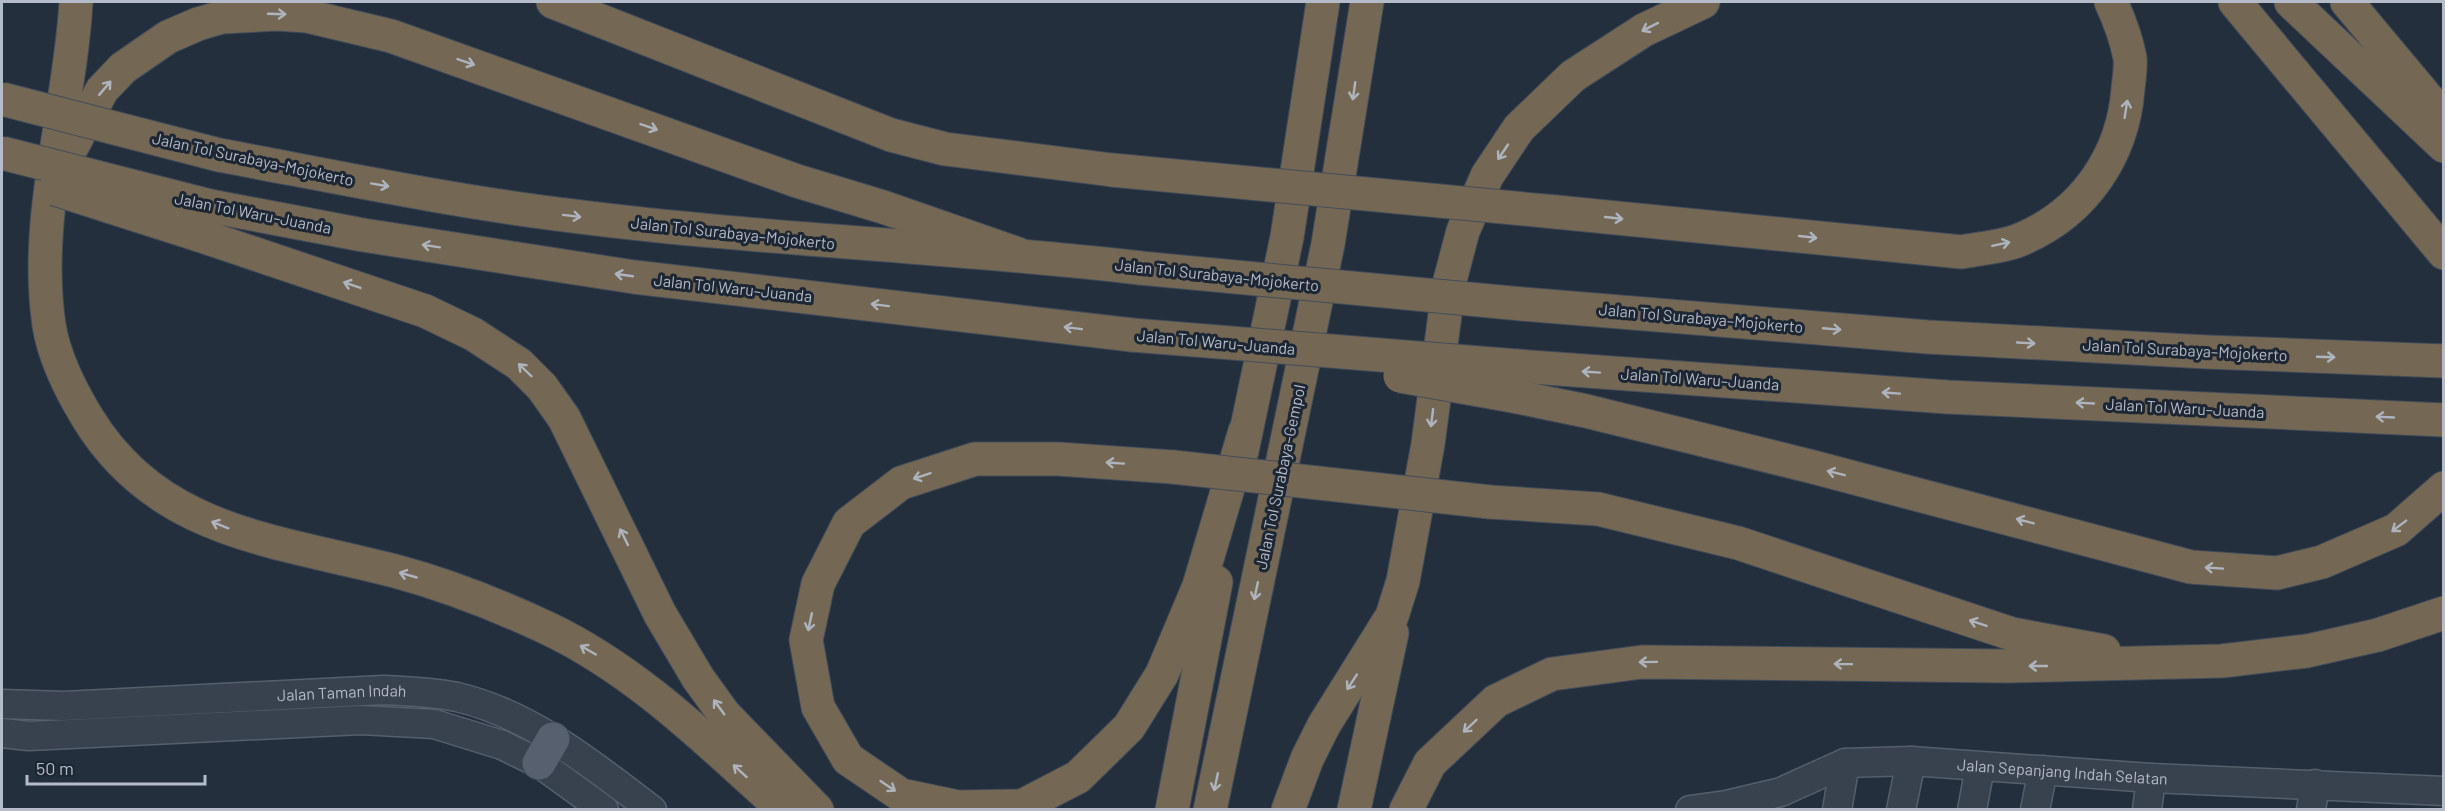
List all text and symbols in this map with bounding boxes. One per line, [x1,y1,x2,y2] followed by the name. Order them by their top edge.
[267,9,287,20] one-way arrow
[1642,22,1660,33] one-way arrow
[456,57,475,68] one-way arrow
[98,80,111,96] one-way arrow
[1348,80,1359,100] one-way arrow
[2120,100,2131,119] one-way arrow
[640,122,658,133] one-way arrow
[151,128,356,189] street label: Jalan Tol Surabaya–Mojokerto
[1497,143,1509,160] one-way arrow
[370,180,389,191] one-way arrow
[173,188,333,237] street label: Jalan Tol Waru–Juanda
[562,211,582,222] one-way arrow
[630,212,836,253] street label: Jalan Tol Surabaya–Mojokerto
[1604,213,1624,224] one-way arrow
[1798,232,1818,243] one-way arrow
[1992,237,2011,249] one-way arrow
[421,240,441,251] one-way arrow
[1114,254,1320,295] street label: Jalan Tol Surabaya–Mojokerto
[614,270,634,281] one-way arrow
[653,270,813,305] street label: Jalan Tol Waru–Juanda
[343,279,362,290] one-way arrow
[870,299,890,310] one-way arrow
[1598,299,1804,336] street label: Jalan Tol Surabaya–Mojokerto
[1064,322,1084,333] one-way arrow
[1821,324,1841,335] one-way arrow
[1136,325,1296,358] street label: Jalan Tol Waru–Juanda
[2082,335,2288,364] street label: Jalan Tol Surabaya–Mojokerto
[2016,337,2036,348] one-way arrow
[2315,351,2335,362] one-way arrow
[518,363,533,378] one-way arrow
[1620,363,1780,394] street label: Jalan Tol Waru–Juanda
[1582,366,1602,377] one-way arrow
[1251,383,1308,571] street label: Jalan Tol Surabaya–Gempol
[1881,387,1901,398] one-way arrow
[2105,394,2265,421] street label: Jalan Tol Waru–Juanda
[2076,398,2096,409] one-way arrow
[1426,408,1437,427] one-way arrow
[2376,412,2396,423] one-way arrow
[1105,458,1125,469] one-way arrow
[1827,466,1846,478] one-way arrow
[913,472,932,483] one-way arrow
[2016,515,2035,526] one-way arrow
[212,519,230,530] one-way arrow
[2391,519,2407,532] one-way arrow
[617,529,629,547] one-way arrow
[2205,562,2225,573] one-way arrow
[399,569,418,580] one-way arrow
[1250,581,1261,600] one-way arrow
[803,612,815,631] one-way arrow
[1969,617,1988,628] one-way arrow
[580,644,597,656] one-way arrow
[1638,656,1658,668] one-way arrow
[1833,658,1853,670] one-way arrow
[2028,660,2048,672] one-way arrow
[1346,673,1358,689] one-way arrow
[276,680,407,704] street label: Jalan Taman Indah
[713,699,725,715] one-way arrow
[1462,719,1477,733] one-way arrow
[27,748,206,786] scale bar
[1957,754,2168,788] street label: Jalan Sepanjang Indah Selatan
[36,757,74,779] text: 50 m
[733,764,748,778] one-way arrow
[1210,772,1221,791] one-way arrow
[879,780,895,792] one-way arrow

